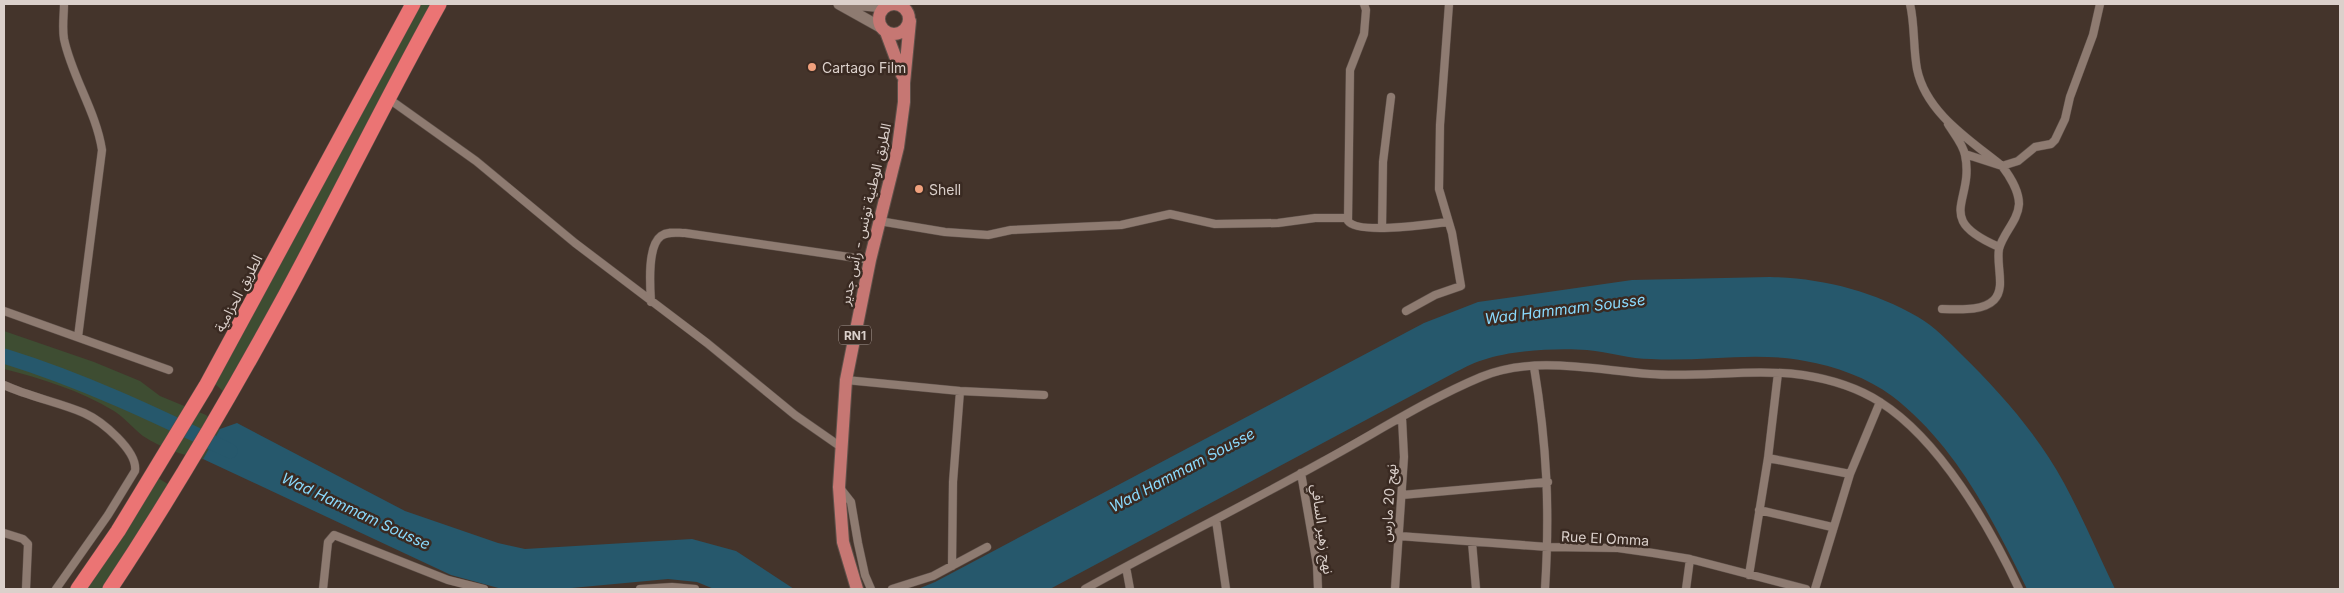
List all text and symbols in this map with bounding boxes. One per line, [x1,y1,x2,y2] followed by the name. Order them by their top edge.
[822,59,906,76] place label: Cartago Film
[806,61,818,73] marker: Cartago Film
[836,121,896,308] street label: الطريق الوطنية تونس - رأس جدير
[929,181,961,198] place label: Shell
[913,183,925,195] marker: Shell
[210,251,267,336] street label: الطريق الحزامية
[1484,290,1646,328] water label: Wad Hammam Sousse
[839,326,871,344] road number: RN1
[1106,424,1258,516] water label: Wad Hammam Sousse
[1377,463,1402,543] street label: نهج 20 مارس
[279,468,433,554] water label: Wad Hammam Sousse
[1305,483,1338,576] street label: نهج زهير السافي
[1560,527,1650,549] street label: Rue El Omma

